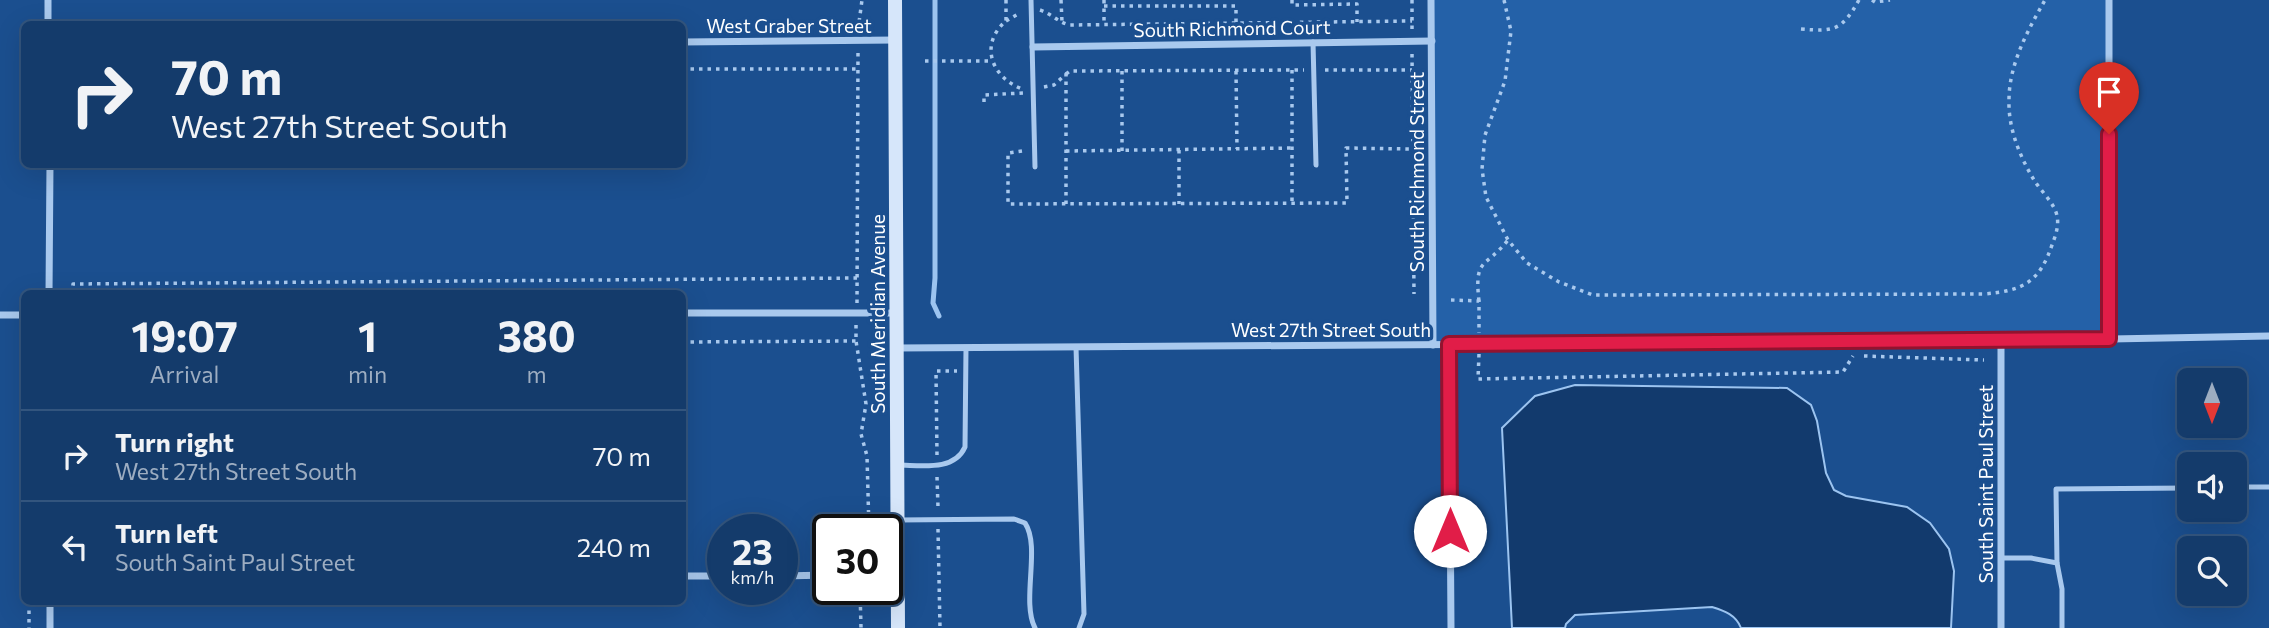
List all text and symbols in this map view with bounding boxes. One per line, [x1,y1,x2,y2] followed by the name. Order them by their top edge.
[706,14,872,37] street label: West Graber Street
[1133,15,1331,41] street label: South Richmond Court
[171,45,282,105] text: 70 m
[56,49,147,140] icon: right
[2079,62,2139,134] pin
[1405,72,1428,272] street label: South Richmond Street
[2090,73,2128,111] icon: arrive
[171,105,508,145] text: West 27th Street South
[866,214,889,414] street label: South Meridian Avenue
[131,309,238,361] text: 19:07
[358,309,377,361] text: 1
[497,309,576,361] text: 380
[1231,318,1431,341] street label: West 27th Street South
[150,360,219,388] text: Arrival
[348,360,387,388] text: min
[527,360,547,388] text: m
[2177,368,2247,438] north arrow
[2177,368,2247,606] map controls
[1974,385,1997,583] street label: South Saint Paul Street
[115,426,234,457] text: Turn right
[56,437,94,475] icon: right
[593,440,651,471] text: 70 m
[2177,452,2247,522] button: sound
[115,457,357,485] text: West 27th Street South
[1413,494,1487,568] position arrow
[812,514,903,605] speed limit sign: 30
[115,517,218,548] text: Turn left
[56,528,94,566] icon: left
[732,529,773,572] text: 23
[577,531,651,562] text: 240 m
[2177,536,2247,606] button: search
[115,548,355,576] text: South Saint Paul Street
[731,566,774,588] text: km/h

